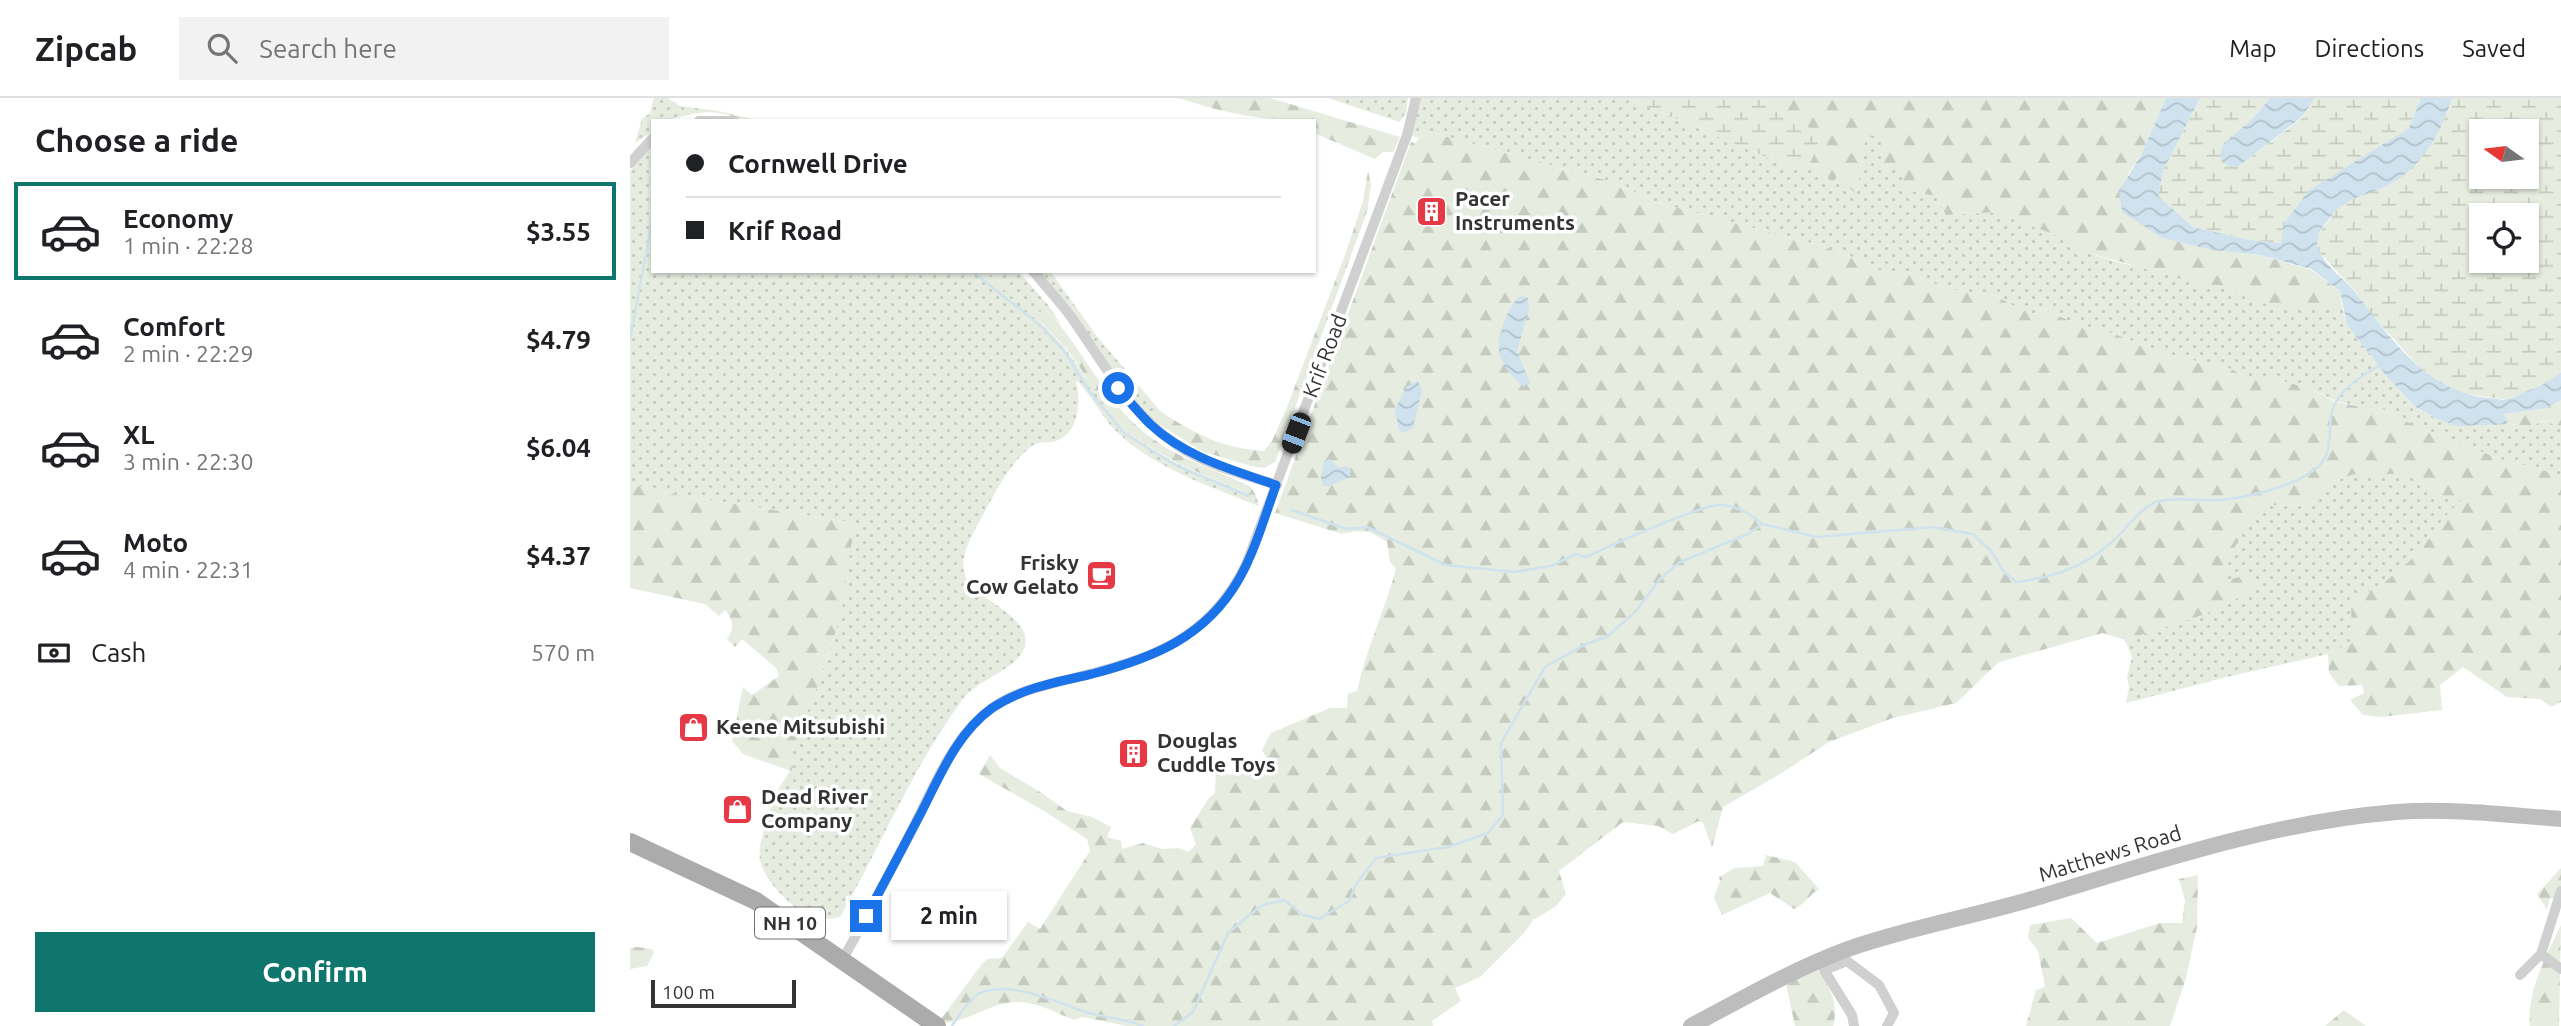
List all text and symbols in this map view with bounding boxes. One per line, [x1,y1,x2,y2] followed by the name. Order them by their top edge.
[179,17,669,80] search box
[203,29,241,67] icon: search
[35,30,137,67] text: Zipcab
[259,34,397,63] text: Search here
[2229,35,2276,62] text: Map
[2314,35,2424,62] text: Directions
[2462,35,2526,62] text: Saved
[2469,119,2539,189] north arrow
[2469,119,2539,273] map controls
[35,122,238,158] text: Choose a ride
[728,149,908,178] text: Cornwell Drive
[1455,186,1575,234] place label: Pacer Instruments
[1415,194,1449,228] building icon: Pacer Instruments
[39,200,102,263] icon: car
[2469,203,2539,273] button: locate
[123,204,233,233] text: Economy
[728,216,842,245] text: Krif Road
[526,217,591,246] text: $3.55
[123,233,254,258] text: 1 min · 22:28
[39,308,102,371] icon: car
[1297,311,1351,401] street label: Krif Road
[123,312,226,341] text: Comfort
[526,325,591,354] text: $4.79
[123,341,254,366] text: 2 min · 22:29
[1102,372,1134,404] route start
[1279,410,1314,456] car
[39,416,102,479] icon: car
[123,420,154,449] text: XL
[526,433,591,462] text: $6.04
[123,449,254,474] text: 3 min · 22:30
[39,524,102,587] icon: car
[123,528,188,557] text: Moto
[526,541,591,570] text: $4.37
[966,550,1079,598] place label: Frisky Cow Gelato
[123,557,254,582] text: 4 min · 22:31
[1085,558,1119,592] cafe icon: Frisky Cow Gelato
[35,634,73,672] icon: cash
[91,638,146,667] text: Cash
[531,640,595,665] text: 570 m
[676,710,710,744] shop icon: Keene Mitsubishi
[716,714,885,738] place label: Keene Mitsubishi
[1157,728,1276,776] place label: Douglas Cuddle Toys
[1117,736,1151,770] building icon: Douglas Cuddle Toys
[761,784,869,832] place label: Dead River Company
[721,792,755,826] shop icon: Dead River Company
[2036,820,2184,886] street label: Matthews Road
[890,892,1006,940] callout: 2 min
[850,900,882,932] route end
[920,903,978,928] text: 2 min
[755,908,825,938] road number: NH 10
[35,932,595,1012] button: Confirm
[651,977,796,1009] scale bar
[662,981,715,1003] text: 100 m

